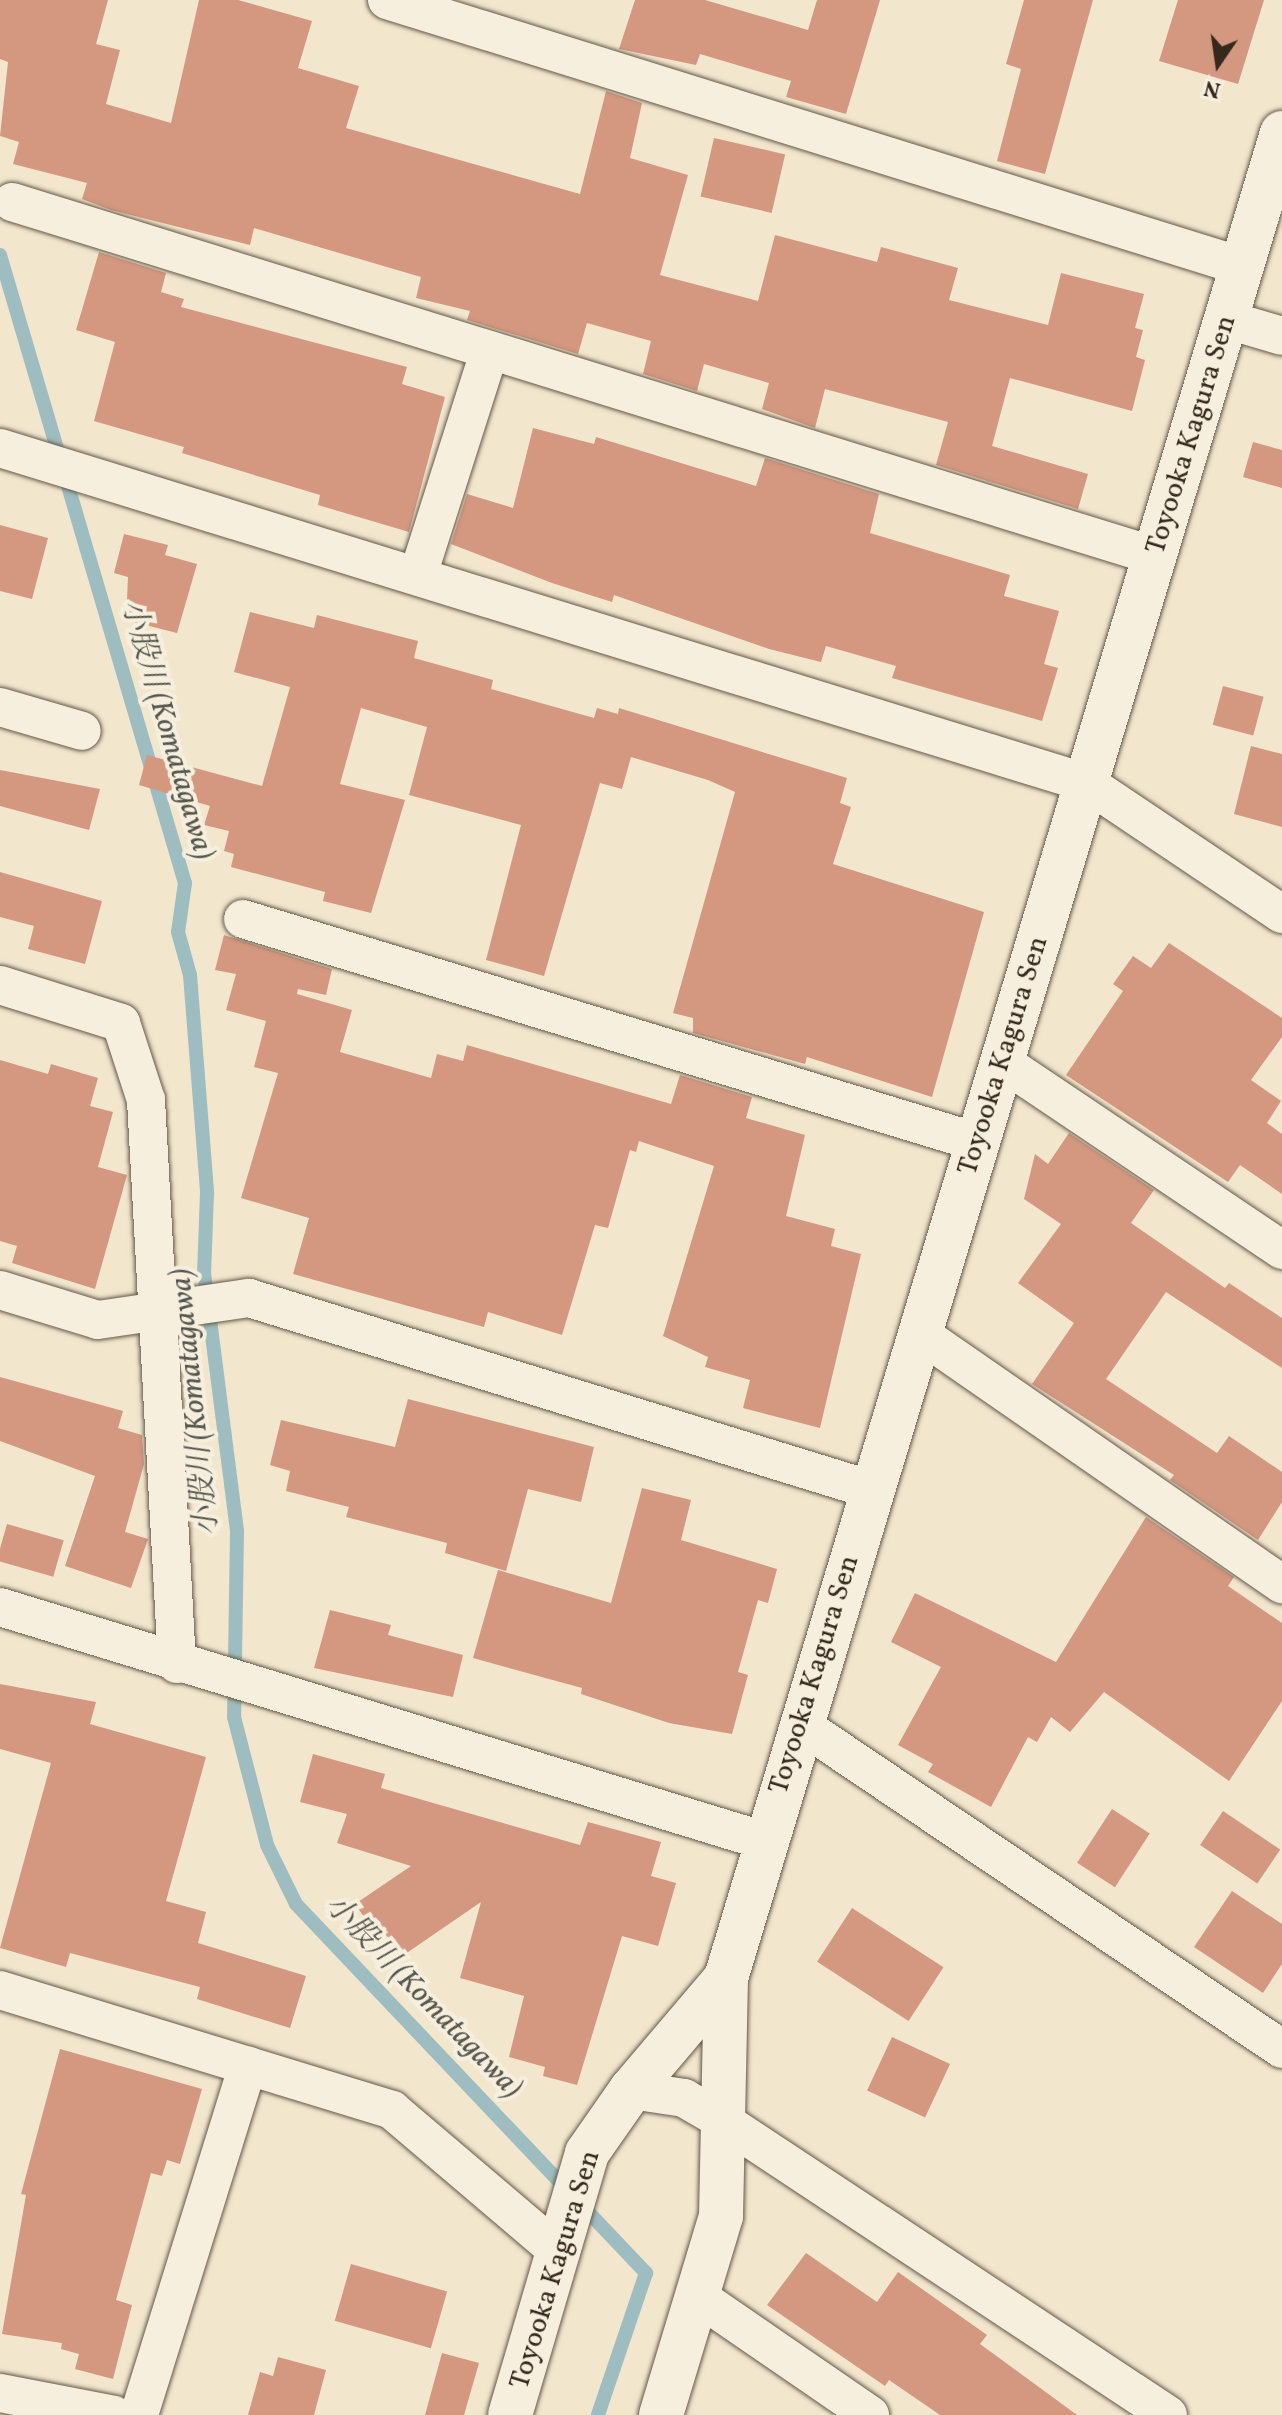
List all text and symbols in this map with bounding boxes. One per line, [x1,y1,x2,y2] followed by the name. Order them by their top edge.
[1178,24,1258,104] north arrow
[1201,71,1224,105] text: N
[1140,312,1244,558] street label: Toyooka Kagura Sen
[113,596,221,864] water label: 小股川 (Komatagawa)
[952,933,1056,1179] street label: Toyooka Kagura Sen
[163,1266,227,1538] water label: 小股川 (Komatagawa)
[763,1552,867,1798] street label: Toyooka Kagura Sen
[317,1888,529,2106] water label: 小股川 (Komatagawa)
[504,2147,608,2393] street label: Toyooka Kagura Sen

